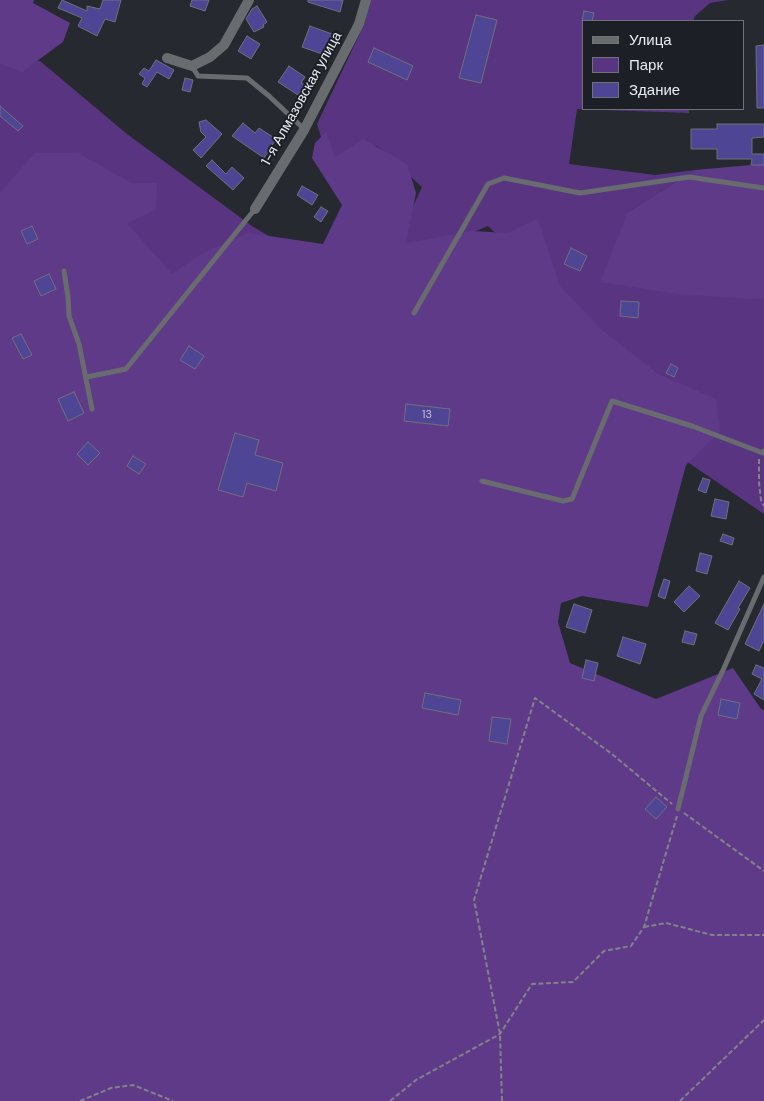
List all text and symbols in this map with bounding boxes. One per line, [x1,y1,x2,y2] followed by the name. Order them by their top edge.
[582,20,744,110] legend
[258,29,346,169] street label: 1-я Алмазовская улица
[629,30,672,50] text: Улица
[629,55,663,75] text: Парк
[629,80,680,100] text: Здание
[422,408,432,422] house number: 13

